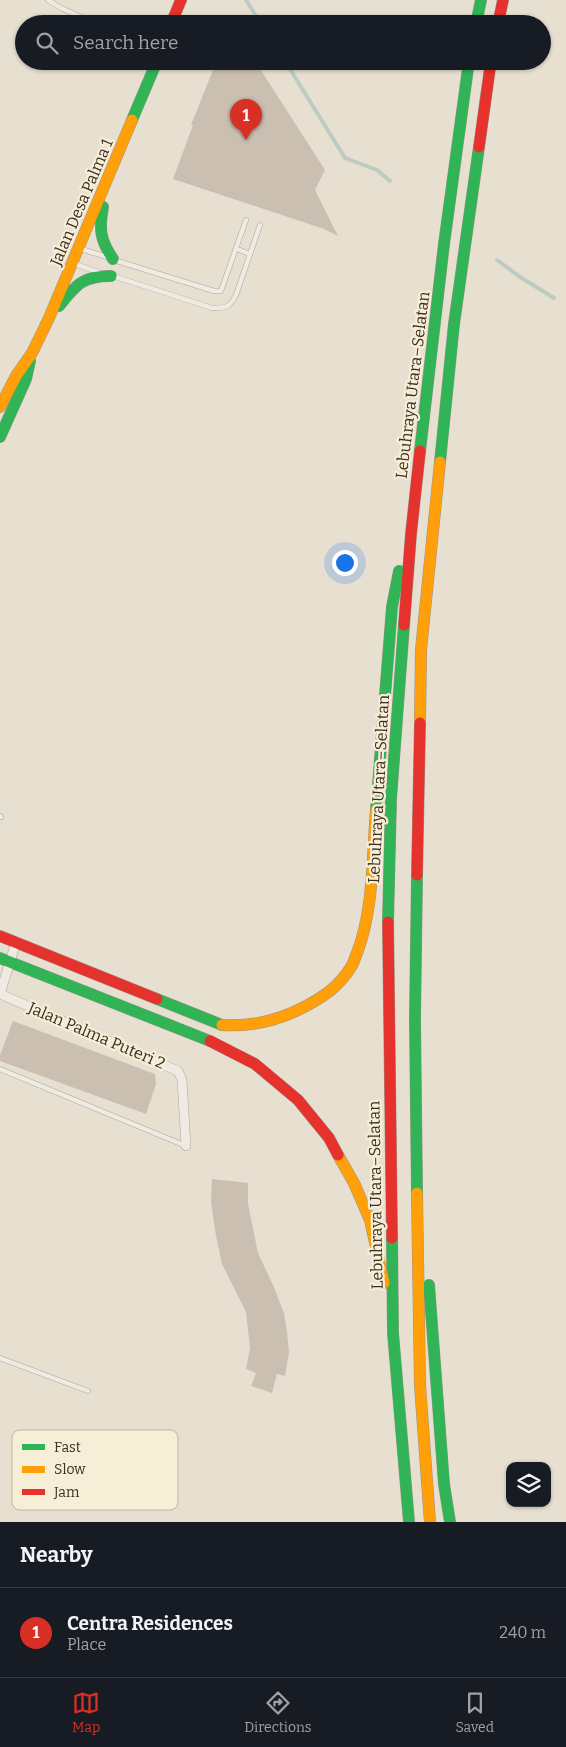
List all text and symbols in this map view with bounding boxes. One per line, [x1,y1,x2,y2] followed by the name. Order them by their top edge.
[15,15,551,70] search box
[33,29,61,57] icon: search
[73,31,178,54] text: Search here
[230,99,262,140] pin: 1
[46,135,117,269] street label: Jalan Desa Palma 1
[392,290,433,480] street label: Lebuhraya Utara–Selatan
[332,550,358,576] your location
[364,694,393,884] street label: Lebuhraya Utara–Selatan
[25,998,168,1073] street label: Jalan Palma Puteri 2
[364,1101,387,1289] street label: Lebuhraya Utara–Selatan
[12,1430,178,1510] legend
[54,1439,81,1456] text: Fast
[54,1461,86,1478] text: Slow
[506,1462,551,1507] map controls
[506,1462,551,1507] button: layers
[53,1484,80,1501] text: Jam
[20,1542,93,1568] text: Nearby
[67,1612,233,1635] text: Centra Residences
[33,1623,39,1642] text: 1
[499,1623,546,1642] text: 240 m
[67,1635,106,1654] text: Place
[72,1689,100,1736] tab: Map
[244,1689,312,1736] tab: Directions
[456,1689,494,1736] tab: Saved

